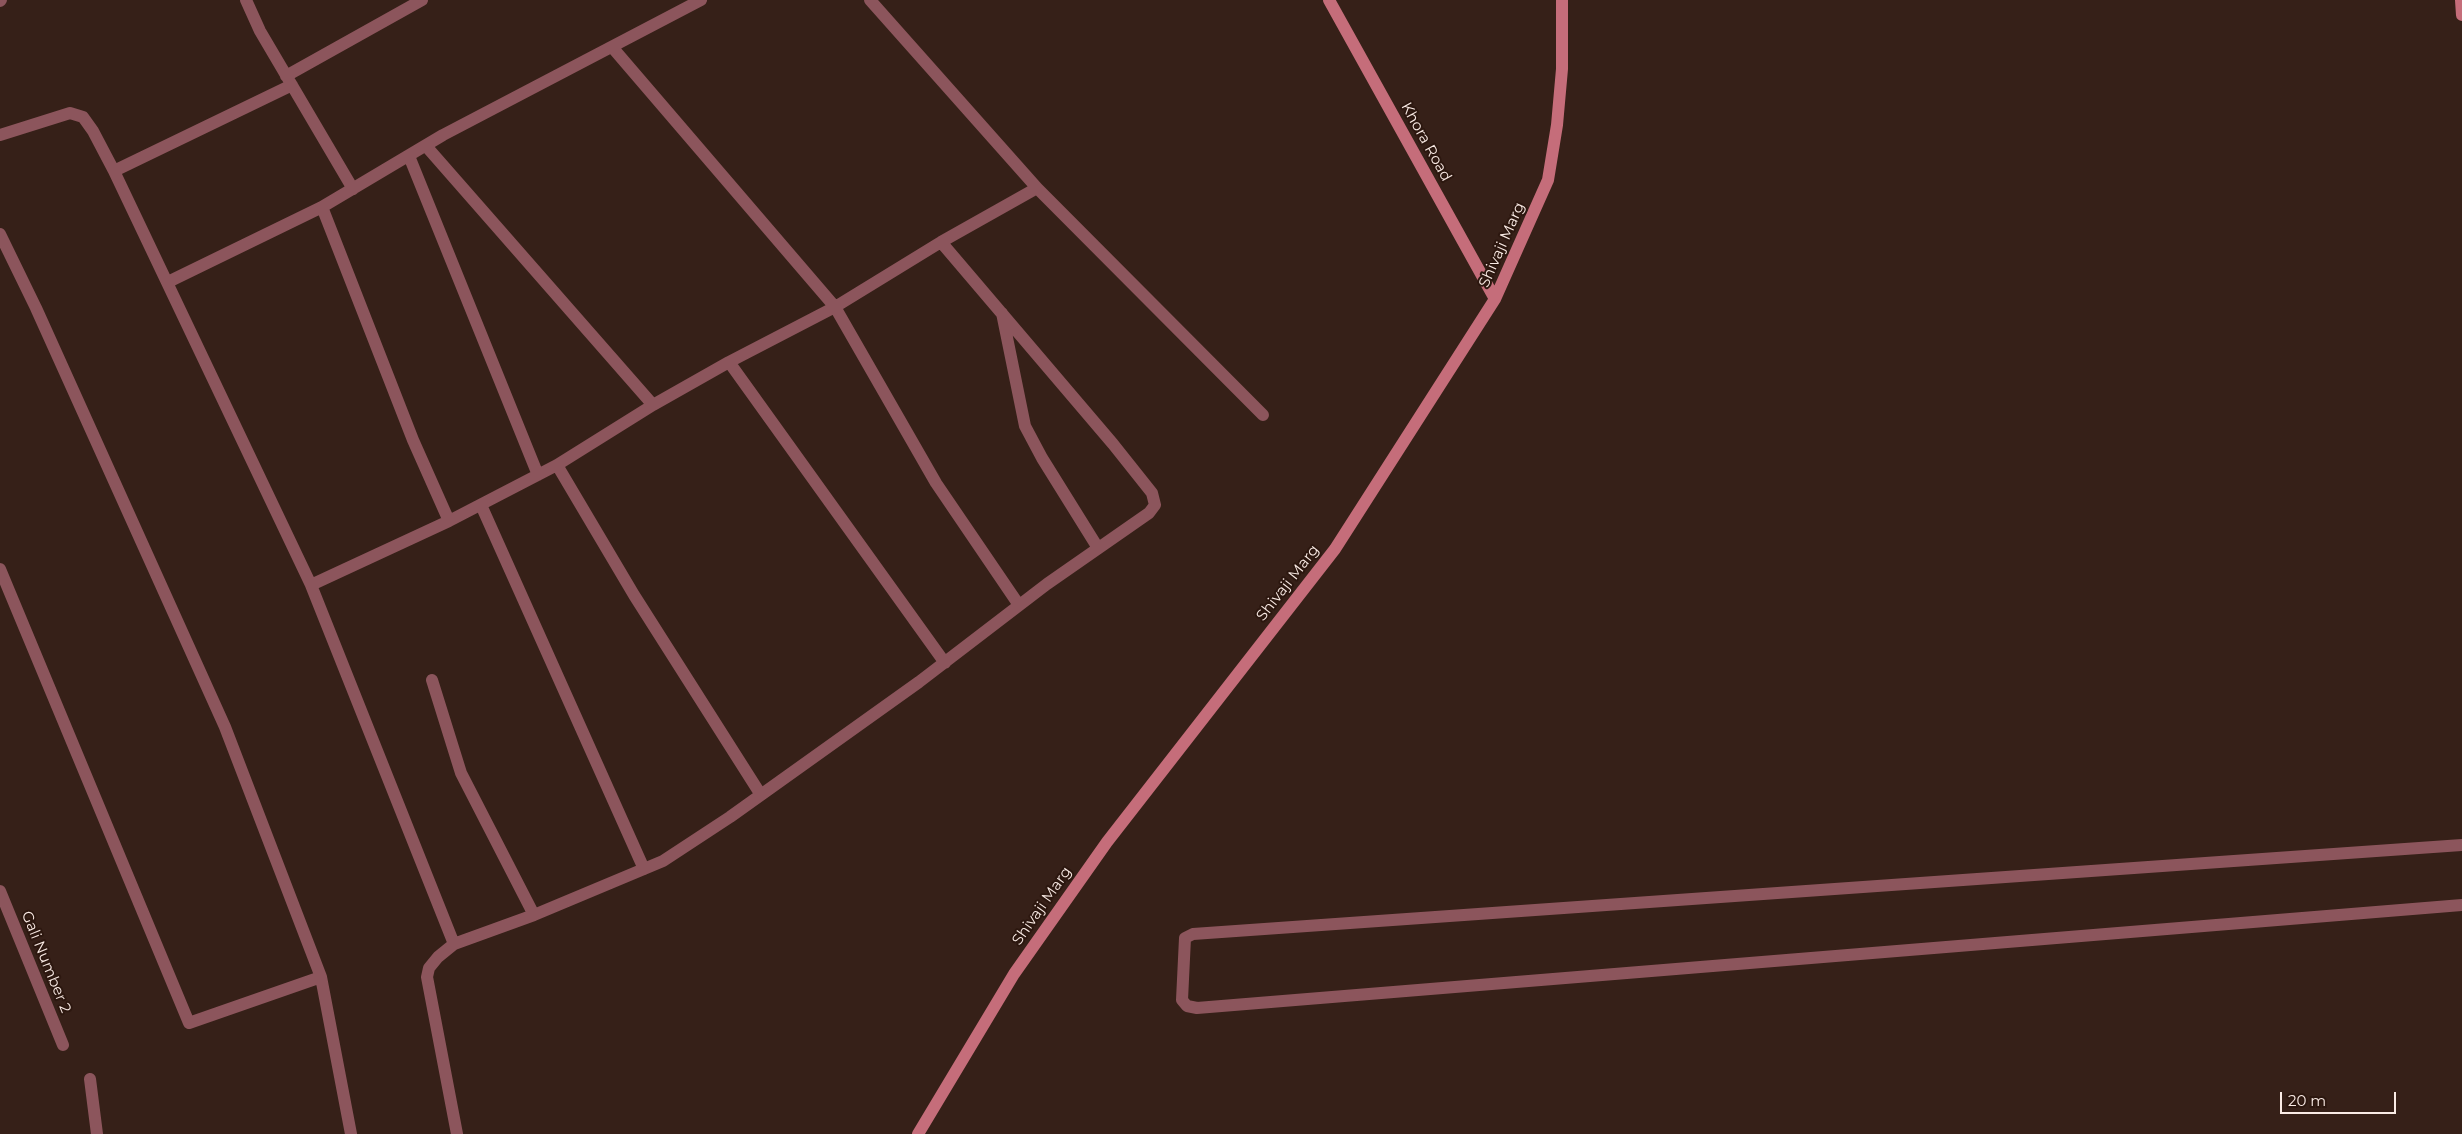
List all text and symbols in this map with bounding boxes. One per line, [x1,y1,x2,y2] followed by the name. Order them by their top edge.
[1397,99,1455,185] street label: Khora Road
[1475,200,1529,290] street label: Shivaji Marg
[1253,541,1323,625] street label: Shivaji Marg
[1008,863,1076,949] street label: Shivaji Marg
[17,908,75,1016] street label: Gali Number 2
[2282,1082,2398,1114] scale bar
[2288,1091,2326,1110] text: 20 m

